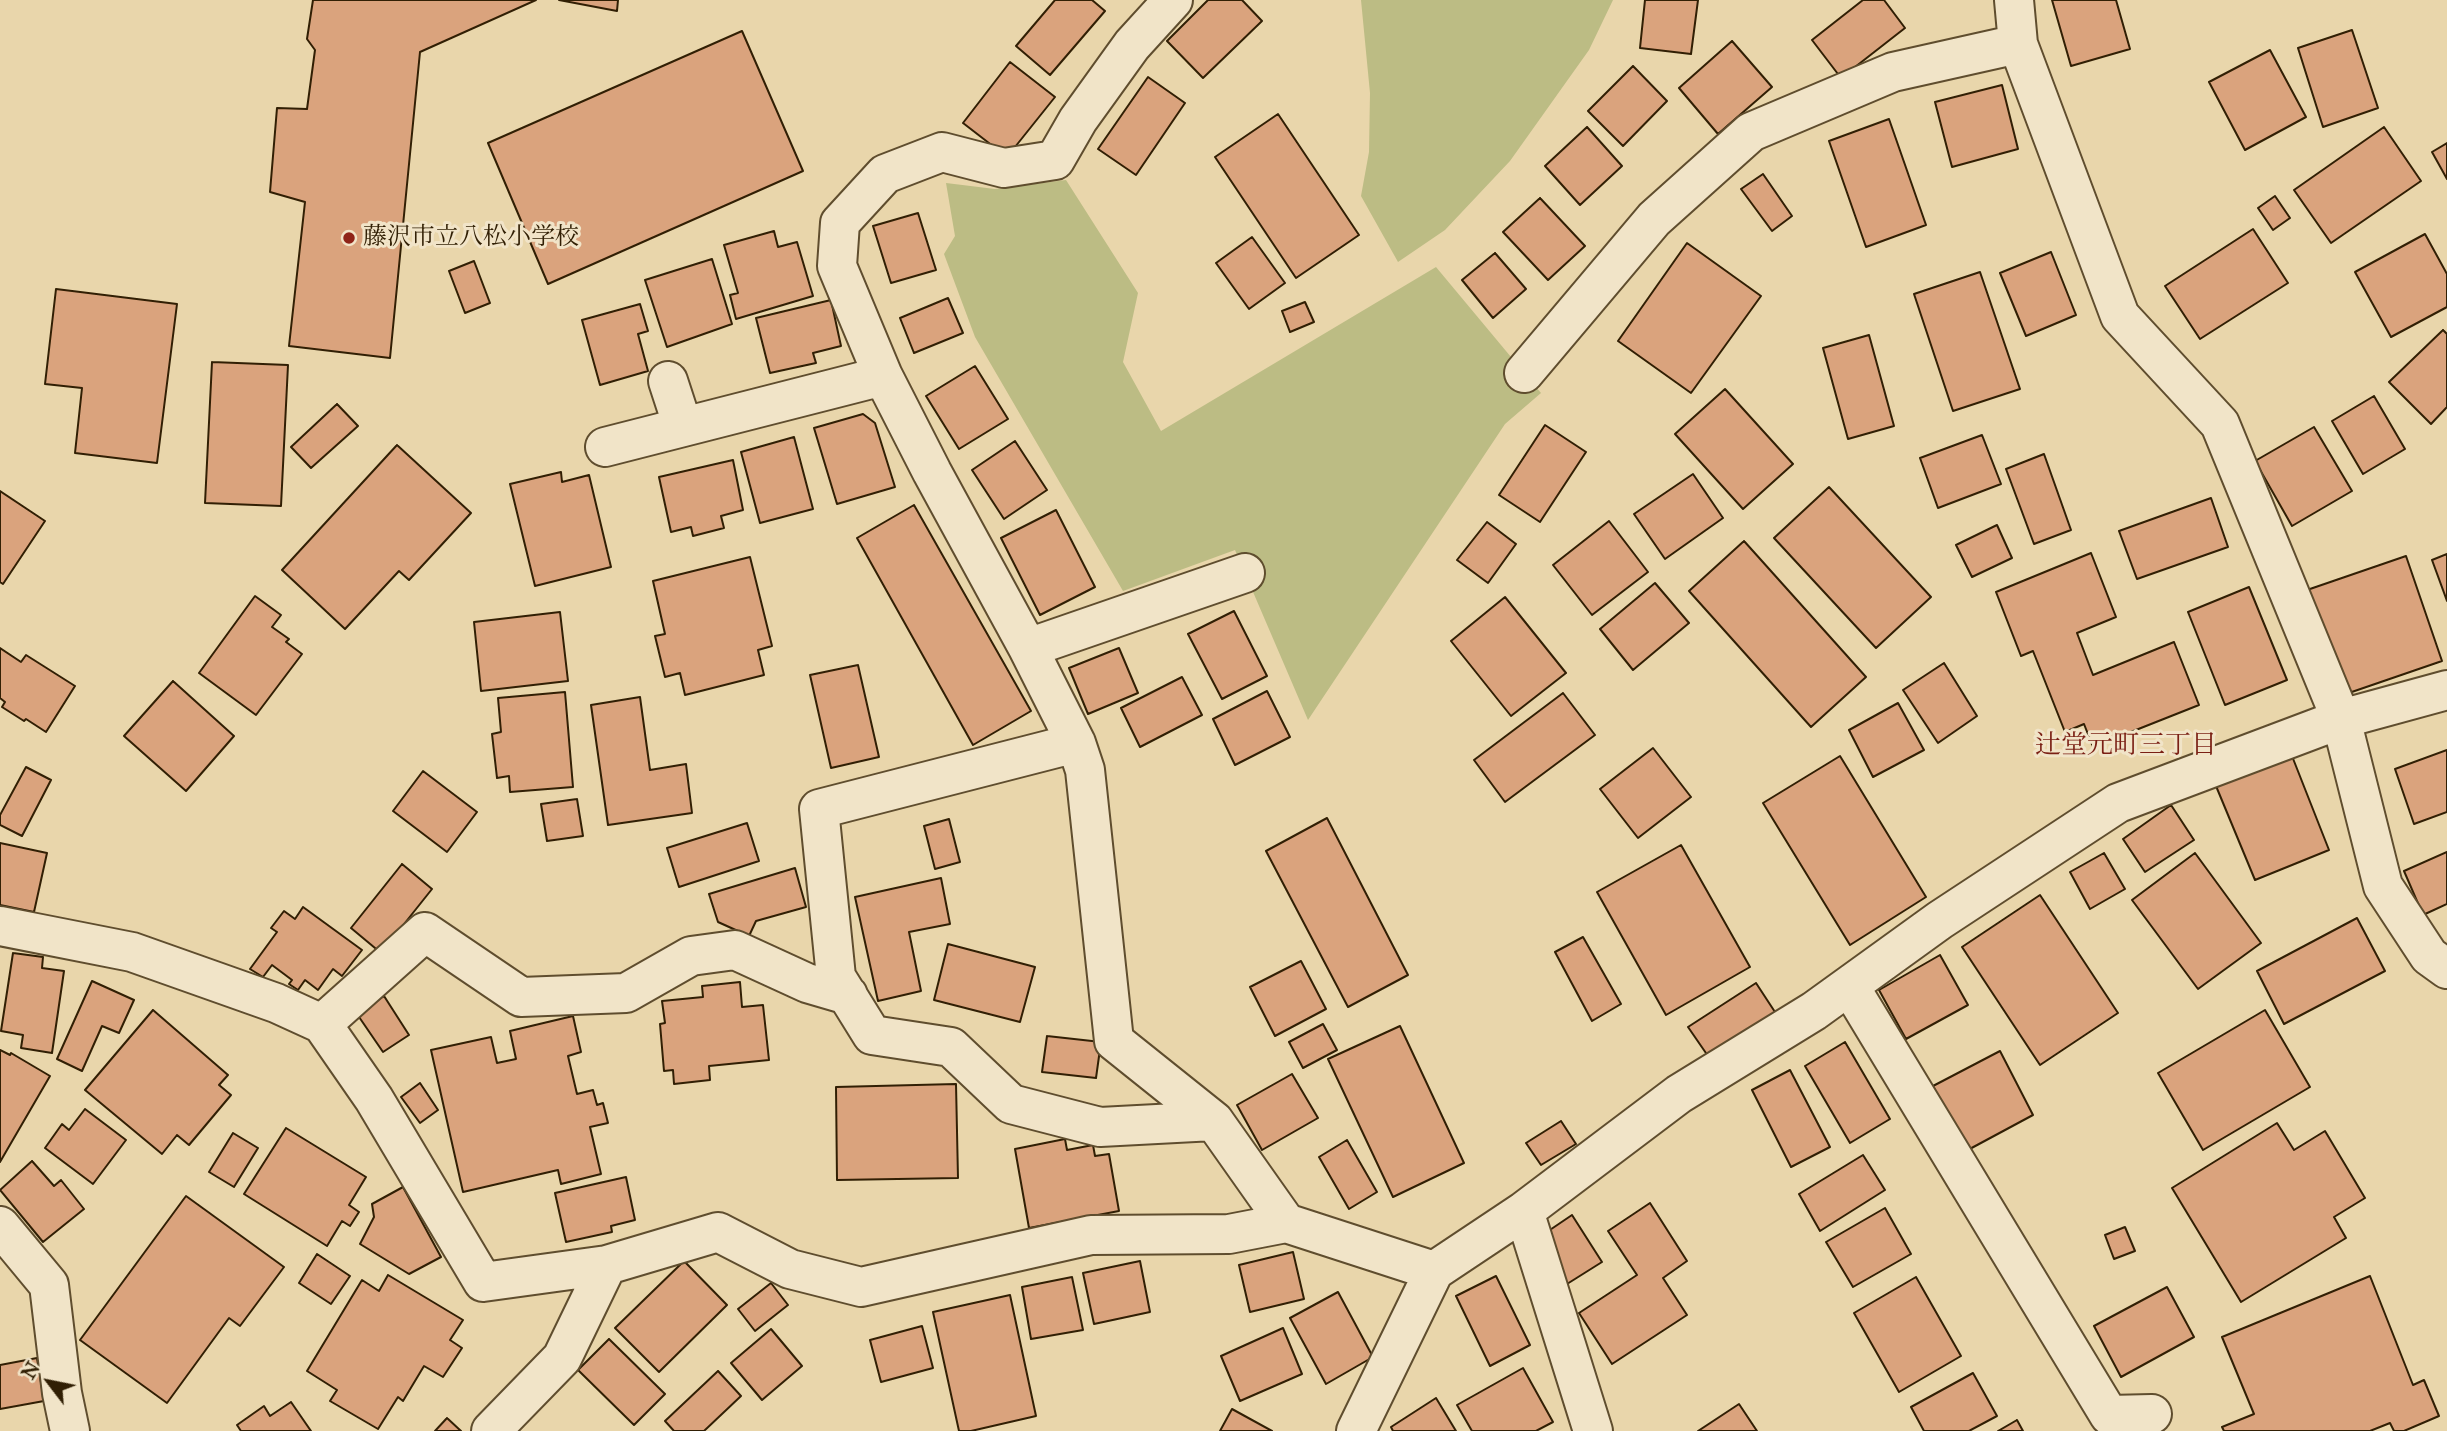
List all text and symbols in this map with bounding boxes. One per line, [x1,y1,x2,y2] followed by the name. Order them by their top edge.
[363,224,579,252] place label: 藤沢市立八松小学校
[341,230,357,246] marker: 藤沢市立八松小学校
[2035,731,2217,763] district label: 辻堂元町三丁目
[14,1347,84,1417] north arrow
[17,1358,45,1384] text: N

